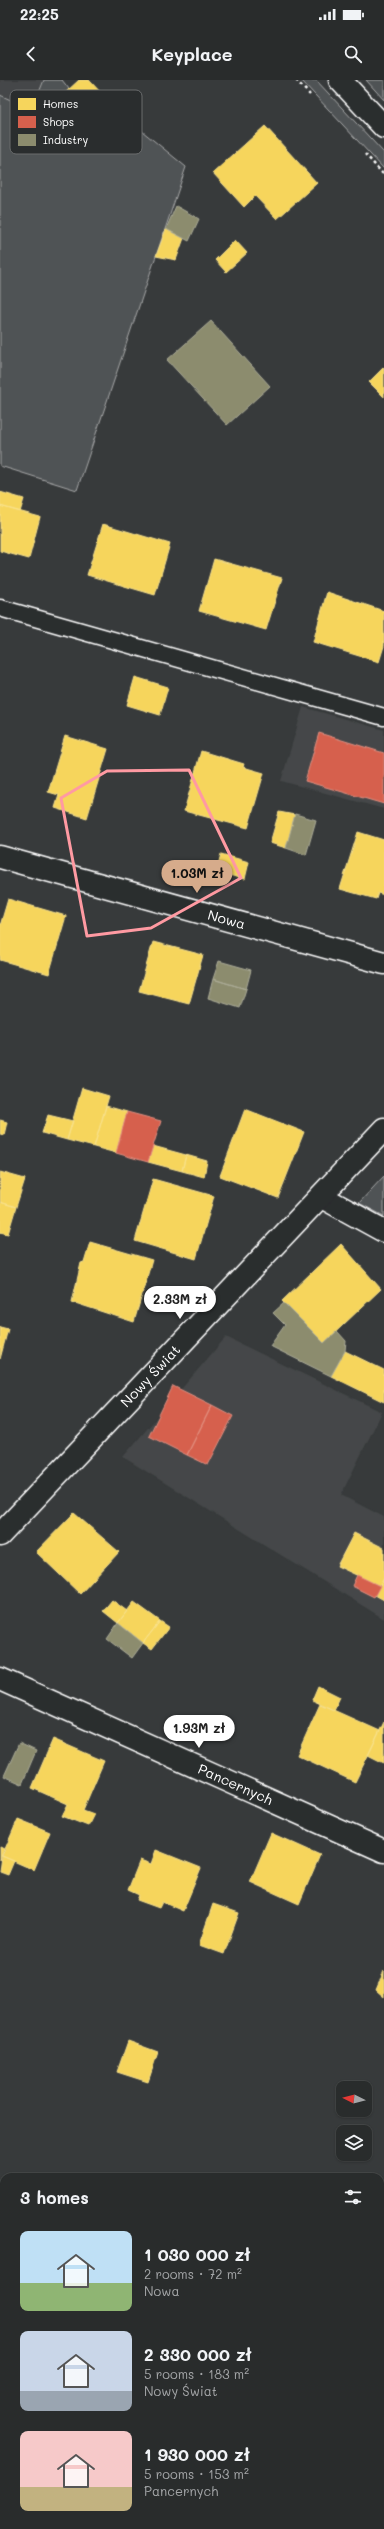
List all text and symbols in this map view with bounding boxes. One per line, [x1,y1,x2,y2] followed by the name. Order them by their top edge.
[20,4,59,24] text: 22:25
[151,42,233,66] text: Keyplace
[20,43,42,65] icon: back
[342,43,364,65] icon: search
[10,90,142,154] legend
[43,96,78,111] text: Homes
[43,114,74,129] text: Shops
[43,132,89,147] text: Industry
[156,860,238,894] pin: 1.03M zł
[170,864,224,881] text: 1.03M zł
[206,905,248,933] street label: Nowa
[139,1286,221,1320] pin: 2.33M zł
[153,1290,207,1307] text: 2.33M zł
[116,1340,184,1411] street label: Nowy Świat
[158,1715,240,1749] pin: 1.93M zł
[173,1719,225,1736] text: 1.93M zł
[195,1759,276,1809] street label: Pancernych
[336,2081,372,2117] north arrow
[336,2081,372,2161] map controls
[336,2125,372,2161] button: layers
[20,2186,89,2208] text: 3 homes
[342,2186,364,2208] icon: filters
[144,2243,250,2265] text: 1 030 000 zł
[52,2247,100,2295] icon: home
[144,2265,242,2282] text: 2 rooms · 72 m²
[144,2282,180,2299] text: Nowa
[144,2343,252,2365] text: 2 330 000 zł
[52,2347,100,2395] icon: home
[144,2365,249,2382] text: 5 rooms · 183 m²
[144,2382,218,2399] text: Nowy Świat
[144,2443,250,2465] text: 1 930 000 zł
[52,2447,100,2495] icon: home
[144,2465,249,2482] text: 5 rooms · 153 m²
[144,2482,218,2499] text: Pancernych

